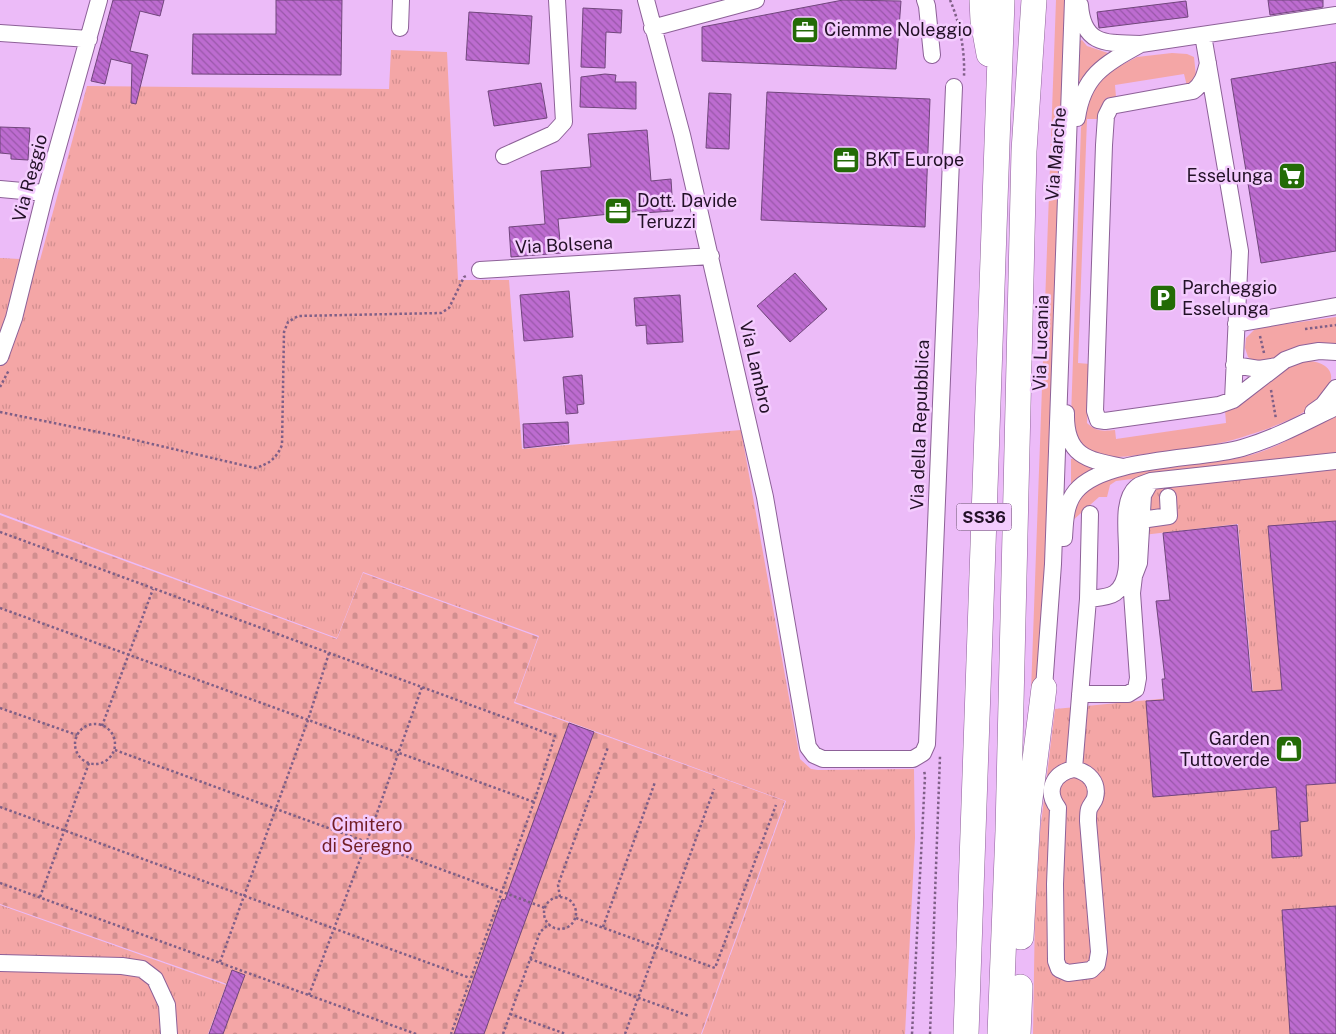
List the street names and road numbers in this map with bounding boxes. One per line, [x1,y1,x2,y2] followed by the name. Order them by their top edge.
[1041,106,1070,202] street label: Via Marche
[8,132,51,224] street label: Via Reggio
[514,231,613,258] street label: Via Bolsena
[1028,295,1053,391] street label: Via Lucania
[736,319,777,415] street label: Via Lambro
[906,339,933,511] street label: Via della Repubblica
[956,504,1012,530] road number: SS36

